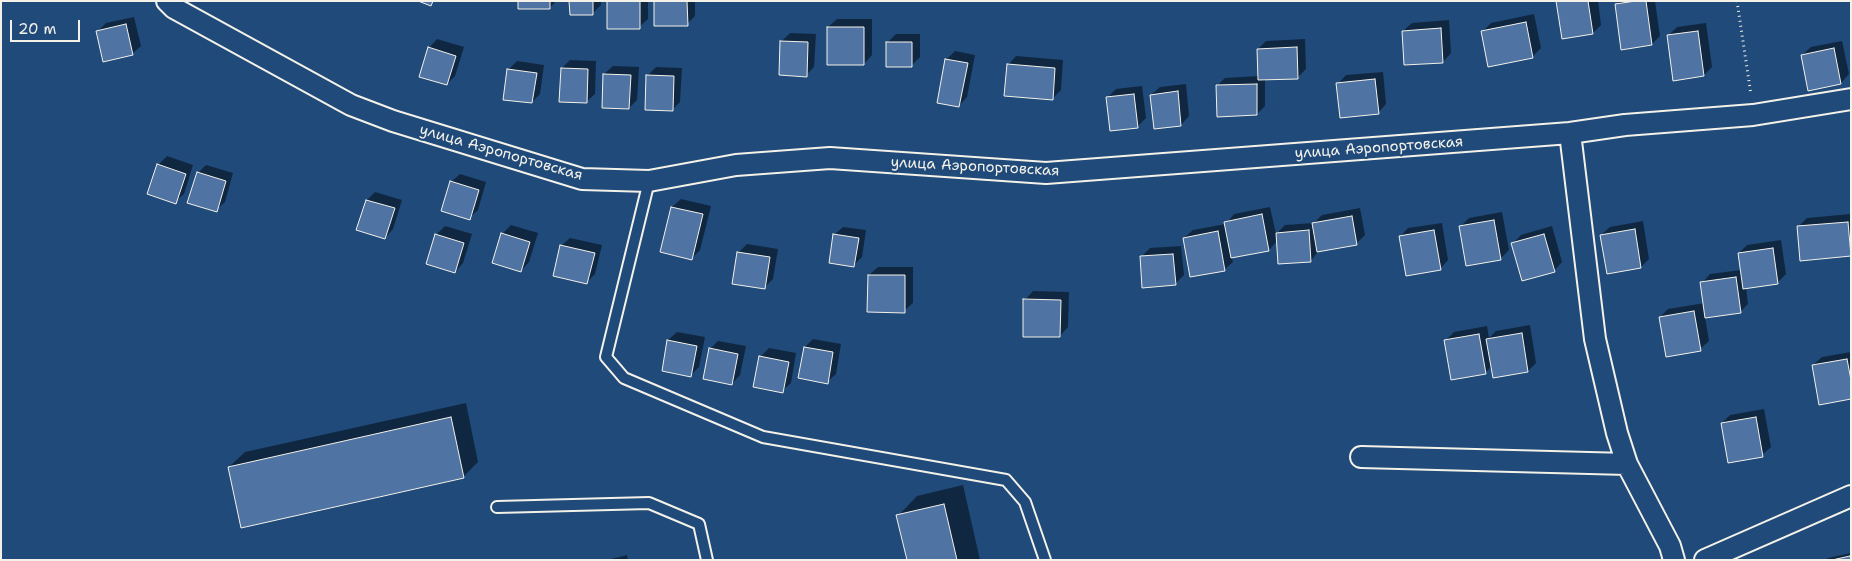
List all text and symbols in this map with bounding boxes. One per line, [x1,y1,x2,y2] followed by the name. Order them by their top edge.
[12,10,82,42] scale bar
[18,19,57,39] text: 20 m
[417,121,585,185] street label: улица Аэропортовская
[1294,133,1464,163] street label: улица Аэропортовская
[890,154,1060,180] street label: улица Аэропортовская

